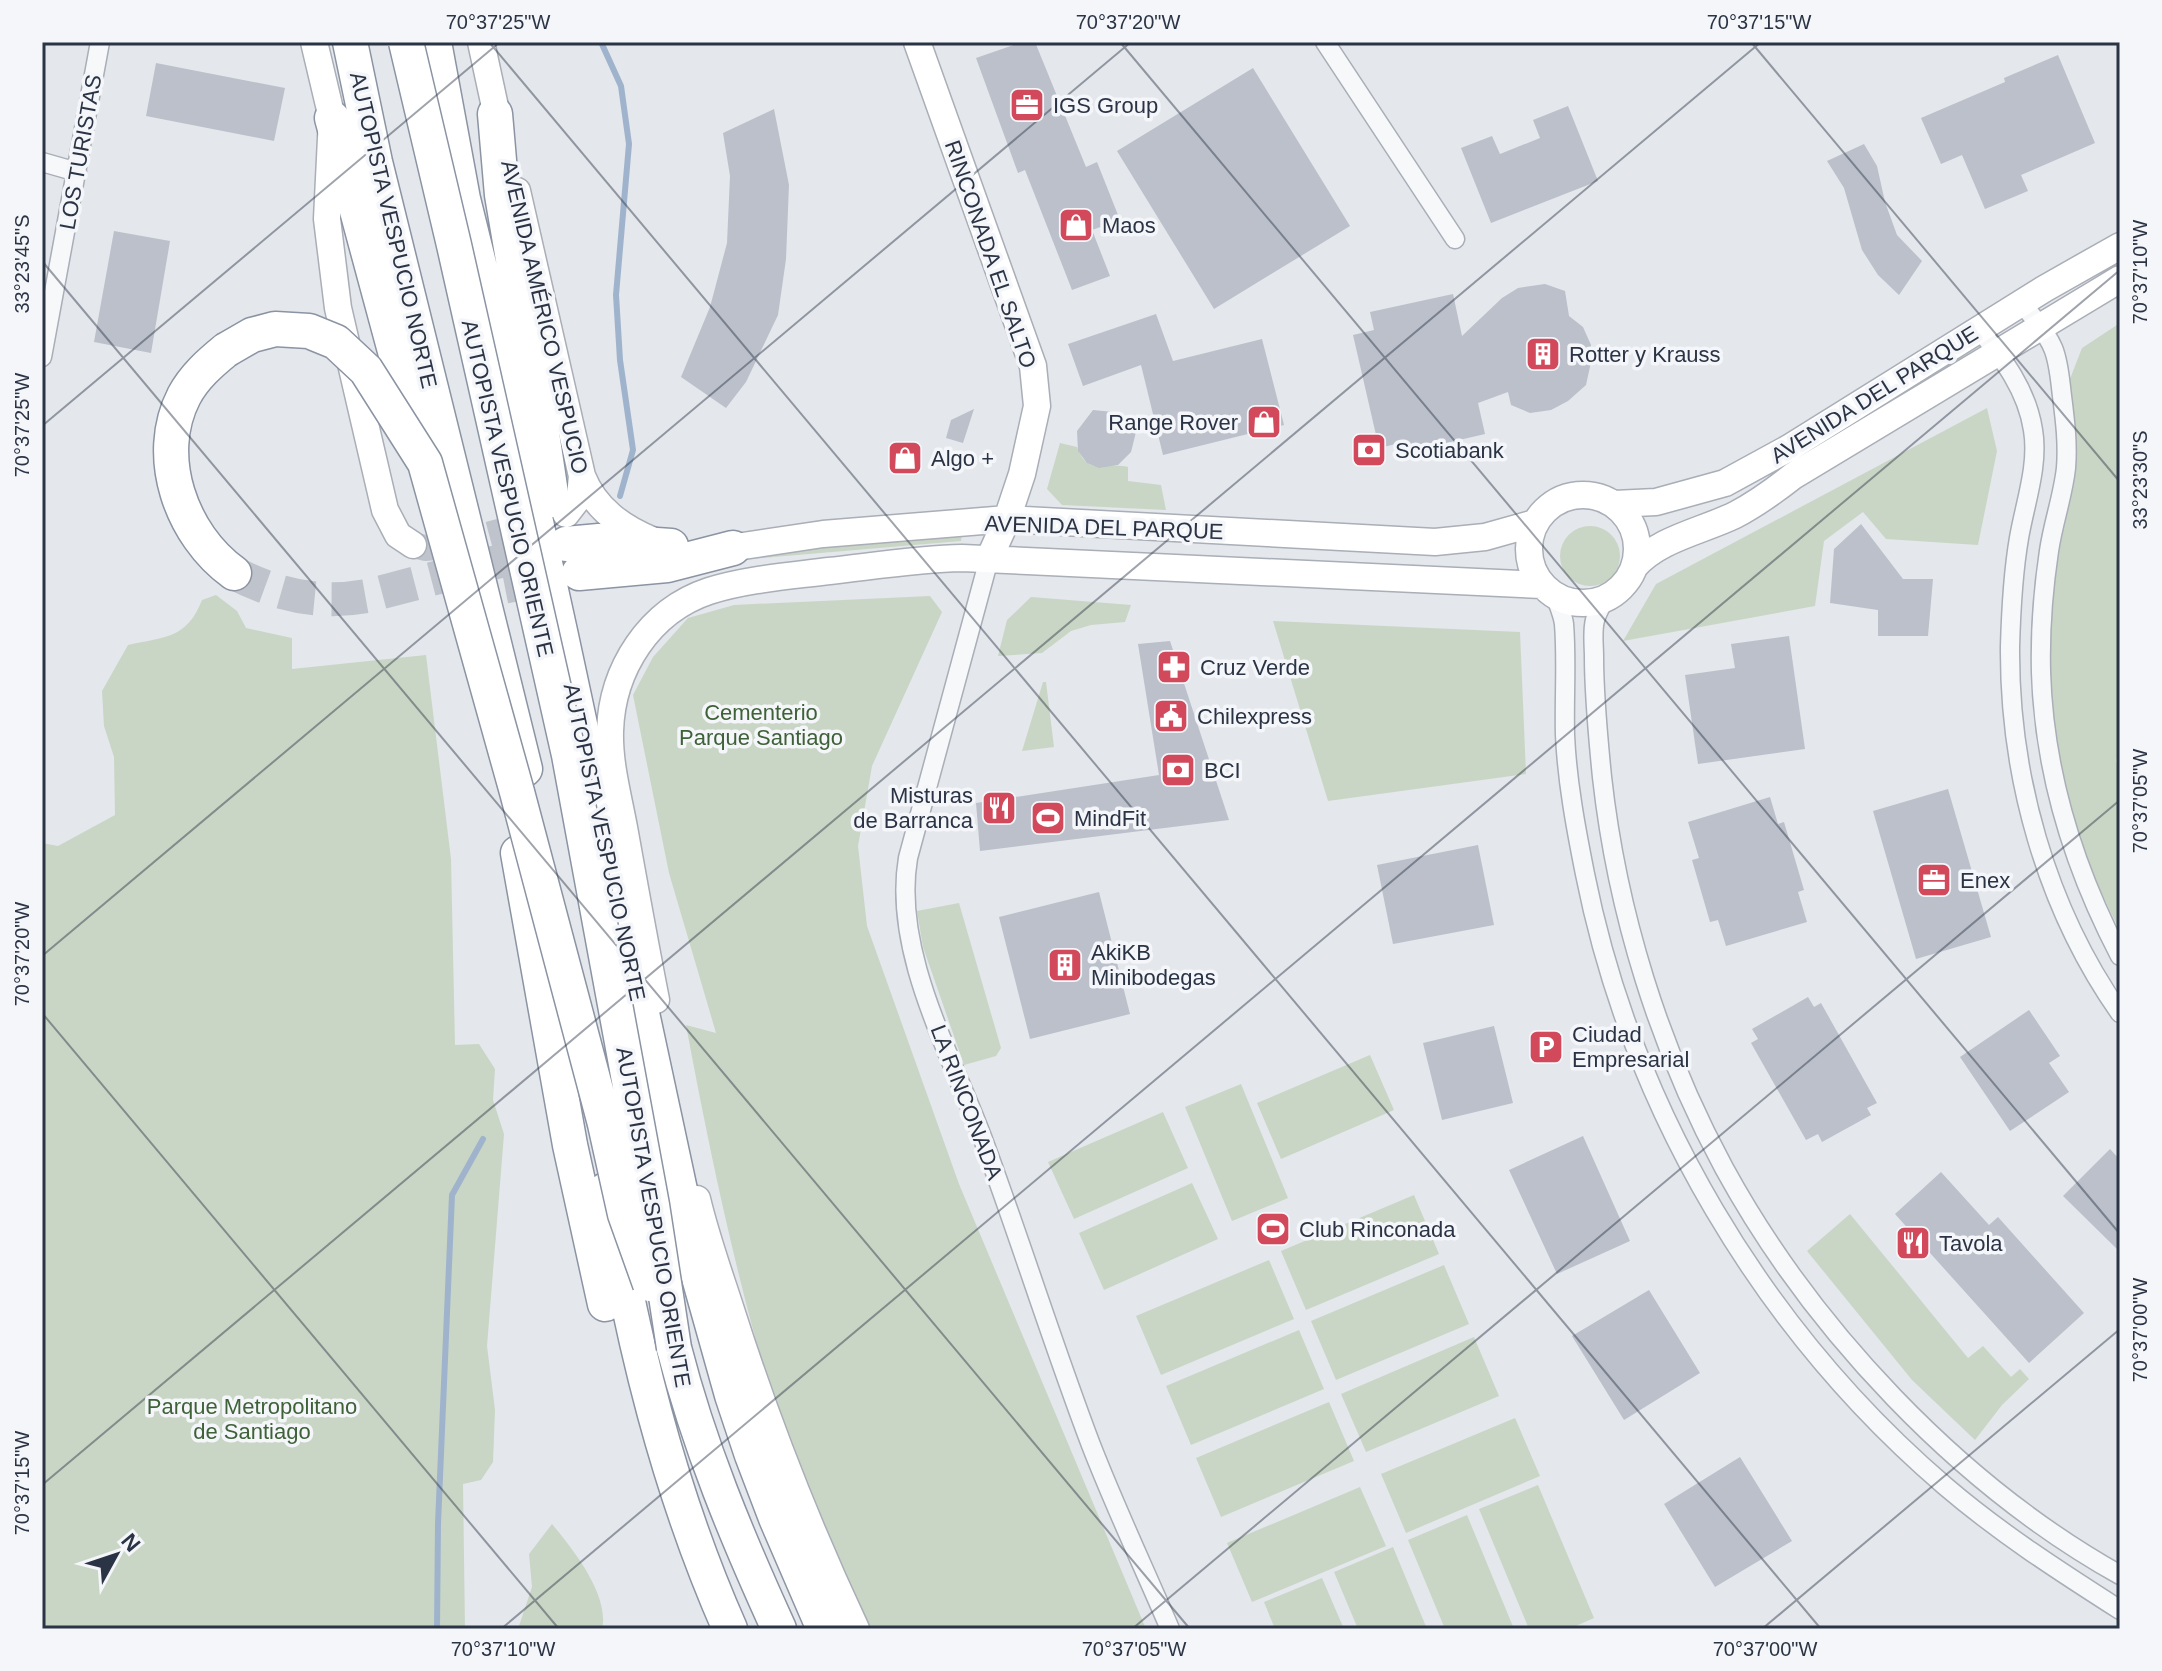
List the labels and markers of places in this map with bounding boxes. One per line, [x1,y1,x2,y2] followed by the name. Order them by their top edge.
[1008,86,1046,124] office icon: IGS Group
[1053,93,1158,118] place label: IGS Group
[1057,206,1095,244] shop icon: Maos
[1102,213,1156,238] place label: Maos
[1524,335,1562,373] building icon: Rotter y Krauss
[1569,342,1721,367] place label: Rotter y Krauss
[1245,403,1283,441] shop icon: Range Rover
[1108,410,1238,435] place label: Range Rover
[1350,431,1388,469] bank icon: Scotiabank
[1395,438,1505,463] place label: Scotiabank
[886,439,924,477] shop icon: Algo +
[931,446,994,471] place label: Algo +
[1155,648,1193,686] pharmacy icon: Cruz Verde
[1200,655,1310,680] place label: Cruz Verde
[1152,697,1190,735] public building icon: Chilexpress
[1197,704,1312,729] place label: Chilexpress
[1159,751,1197,789] bank icon: BCI
[1204,758,1241,783] place label: BCI
[853,783,974,833] place label: Misturas de Barranca
[980,789,1018,827] restaurant icon: Misturas de Barranca
[1029,799,1067,837] sports icon: MindFit
[1074,806,1146,831] place label: MindFit
[1915,861,1953,899] office icon: Enex
[1960,868,2010,893] place label: Enex
[1091,940,1216,990] place label: AkiKB Minibodegas
[1046,946,1084,984] building icon: AkiKB Minibodegas
[1572,1022,1689,1072] place label: Ciudad Empresarial
[1527,1028,1565,1066] parking icon: Ciudad Empresarial
[1254,1210,1292,1248] sports icon: Club Rinconada
[1299,1217,1456,1242] place label: Club Rinconada
[1894,1224,1932,1262] restaurant icon: Tavola
[1939,1231,2003,1256] place label: Tavola

